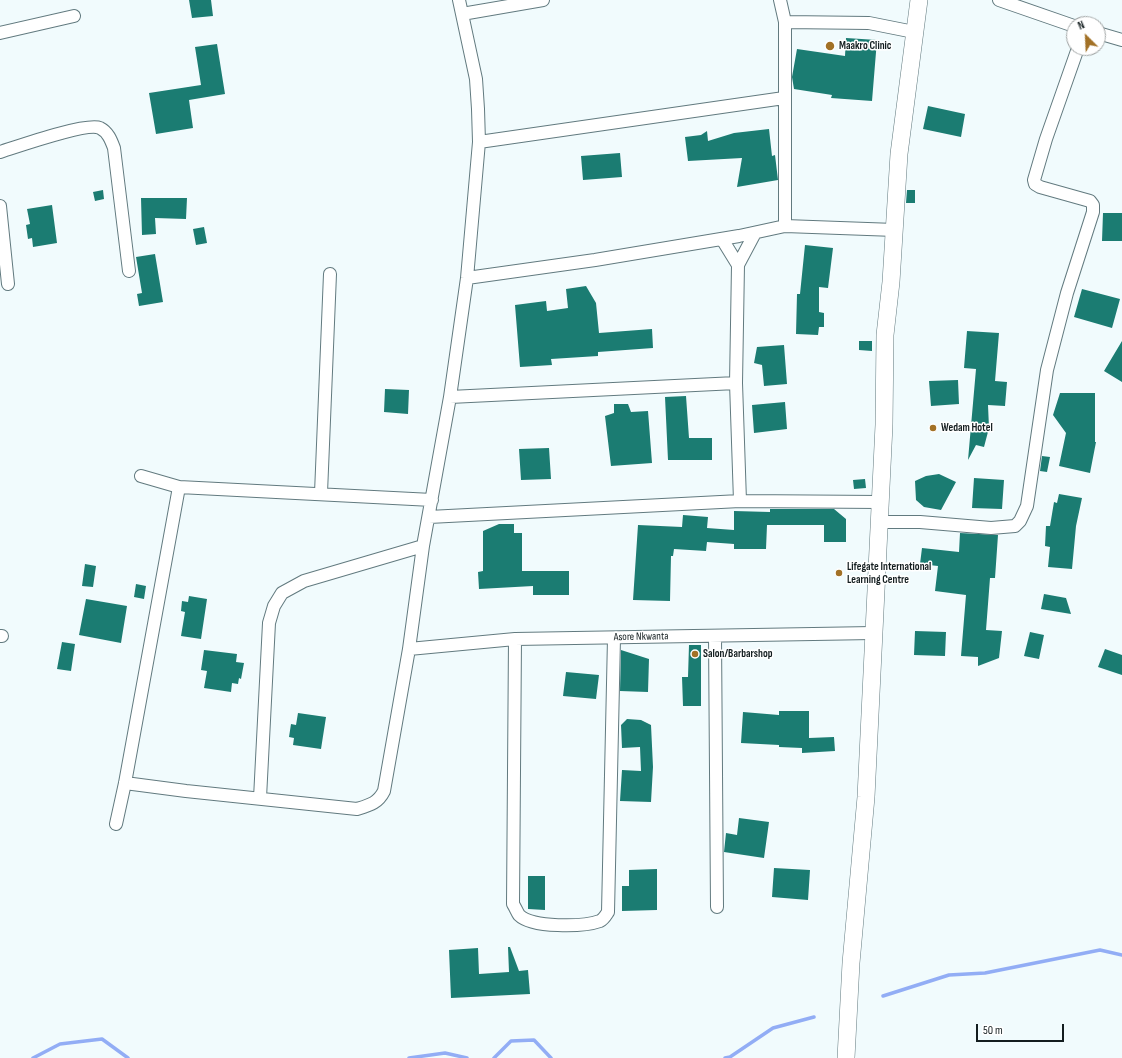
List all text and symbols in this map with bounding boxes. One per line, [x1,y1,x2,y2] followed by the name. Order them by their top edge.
[1066,16,1106,56] north arrow
[1076,18,1087,33] text: N
[839,39,891,53] place label: Maakro Clinic
[824,40,836,52] marker: Maakro Clinic
[941,421,993,435] place label: Wedam Hotel
[928,423,938,433] marker: Wedam Hotel
[847,560,931,586] place label: Lifegate International Learning Centre
[834,568,844,578] marker: Lifegate International Learning Centre
[613,630,669,644] street label: Asore Nkwanta
[703,647,773,661] place label: Salon/Barbarshop
[690,649,700,659] marker: Salon/Barbarshop
[978,1016,1066,1042] scale bar
[983,1023,1003,1038] text: 50 m

